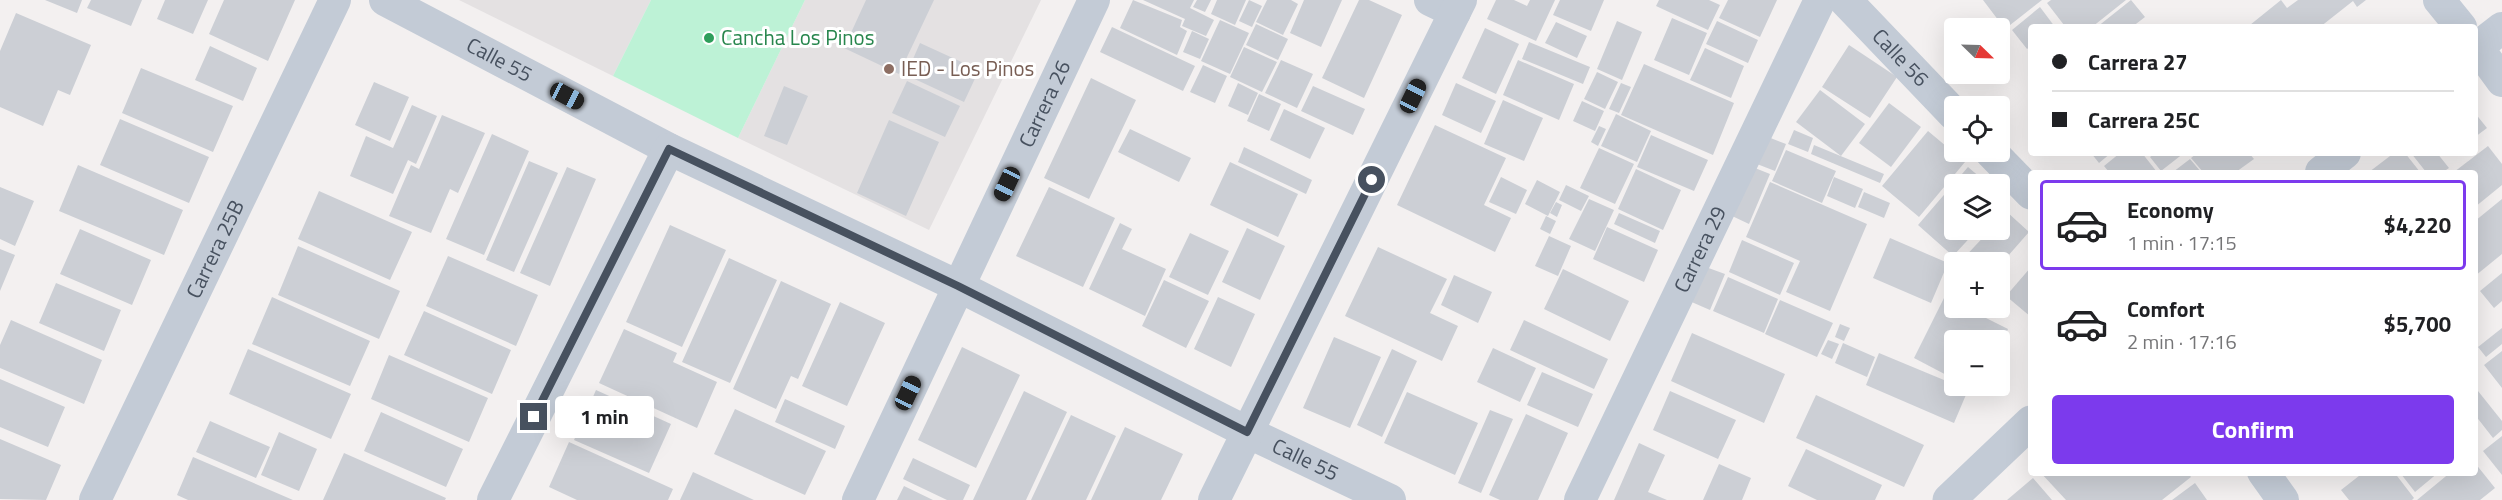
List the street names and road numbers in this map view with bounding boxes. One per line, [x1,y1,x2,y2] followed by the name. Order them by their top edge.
[1865,21,1937,94] street label: Calle 56
[461,29,538,90] street label: Calle 55
[1010,55,1078,152] street label: Carrera 26
[177,194,252,304] street label: Carrera 25B
[1665,200,1734,298] street label: Carrera 29
[1267,429,1345,488] street label: Calle 55

